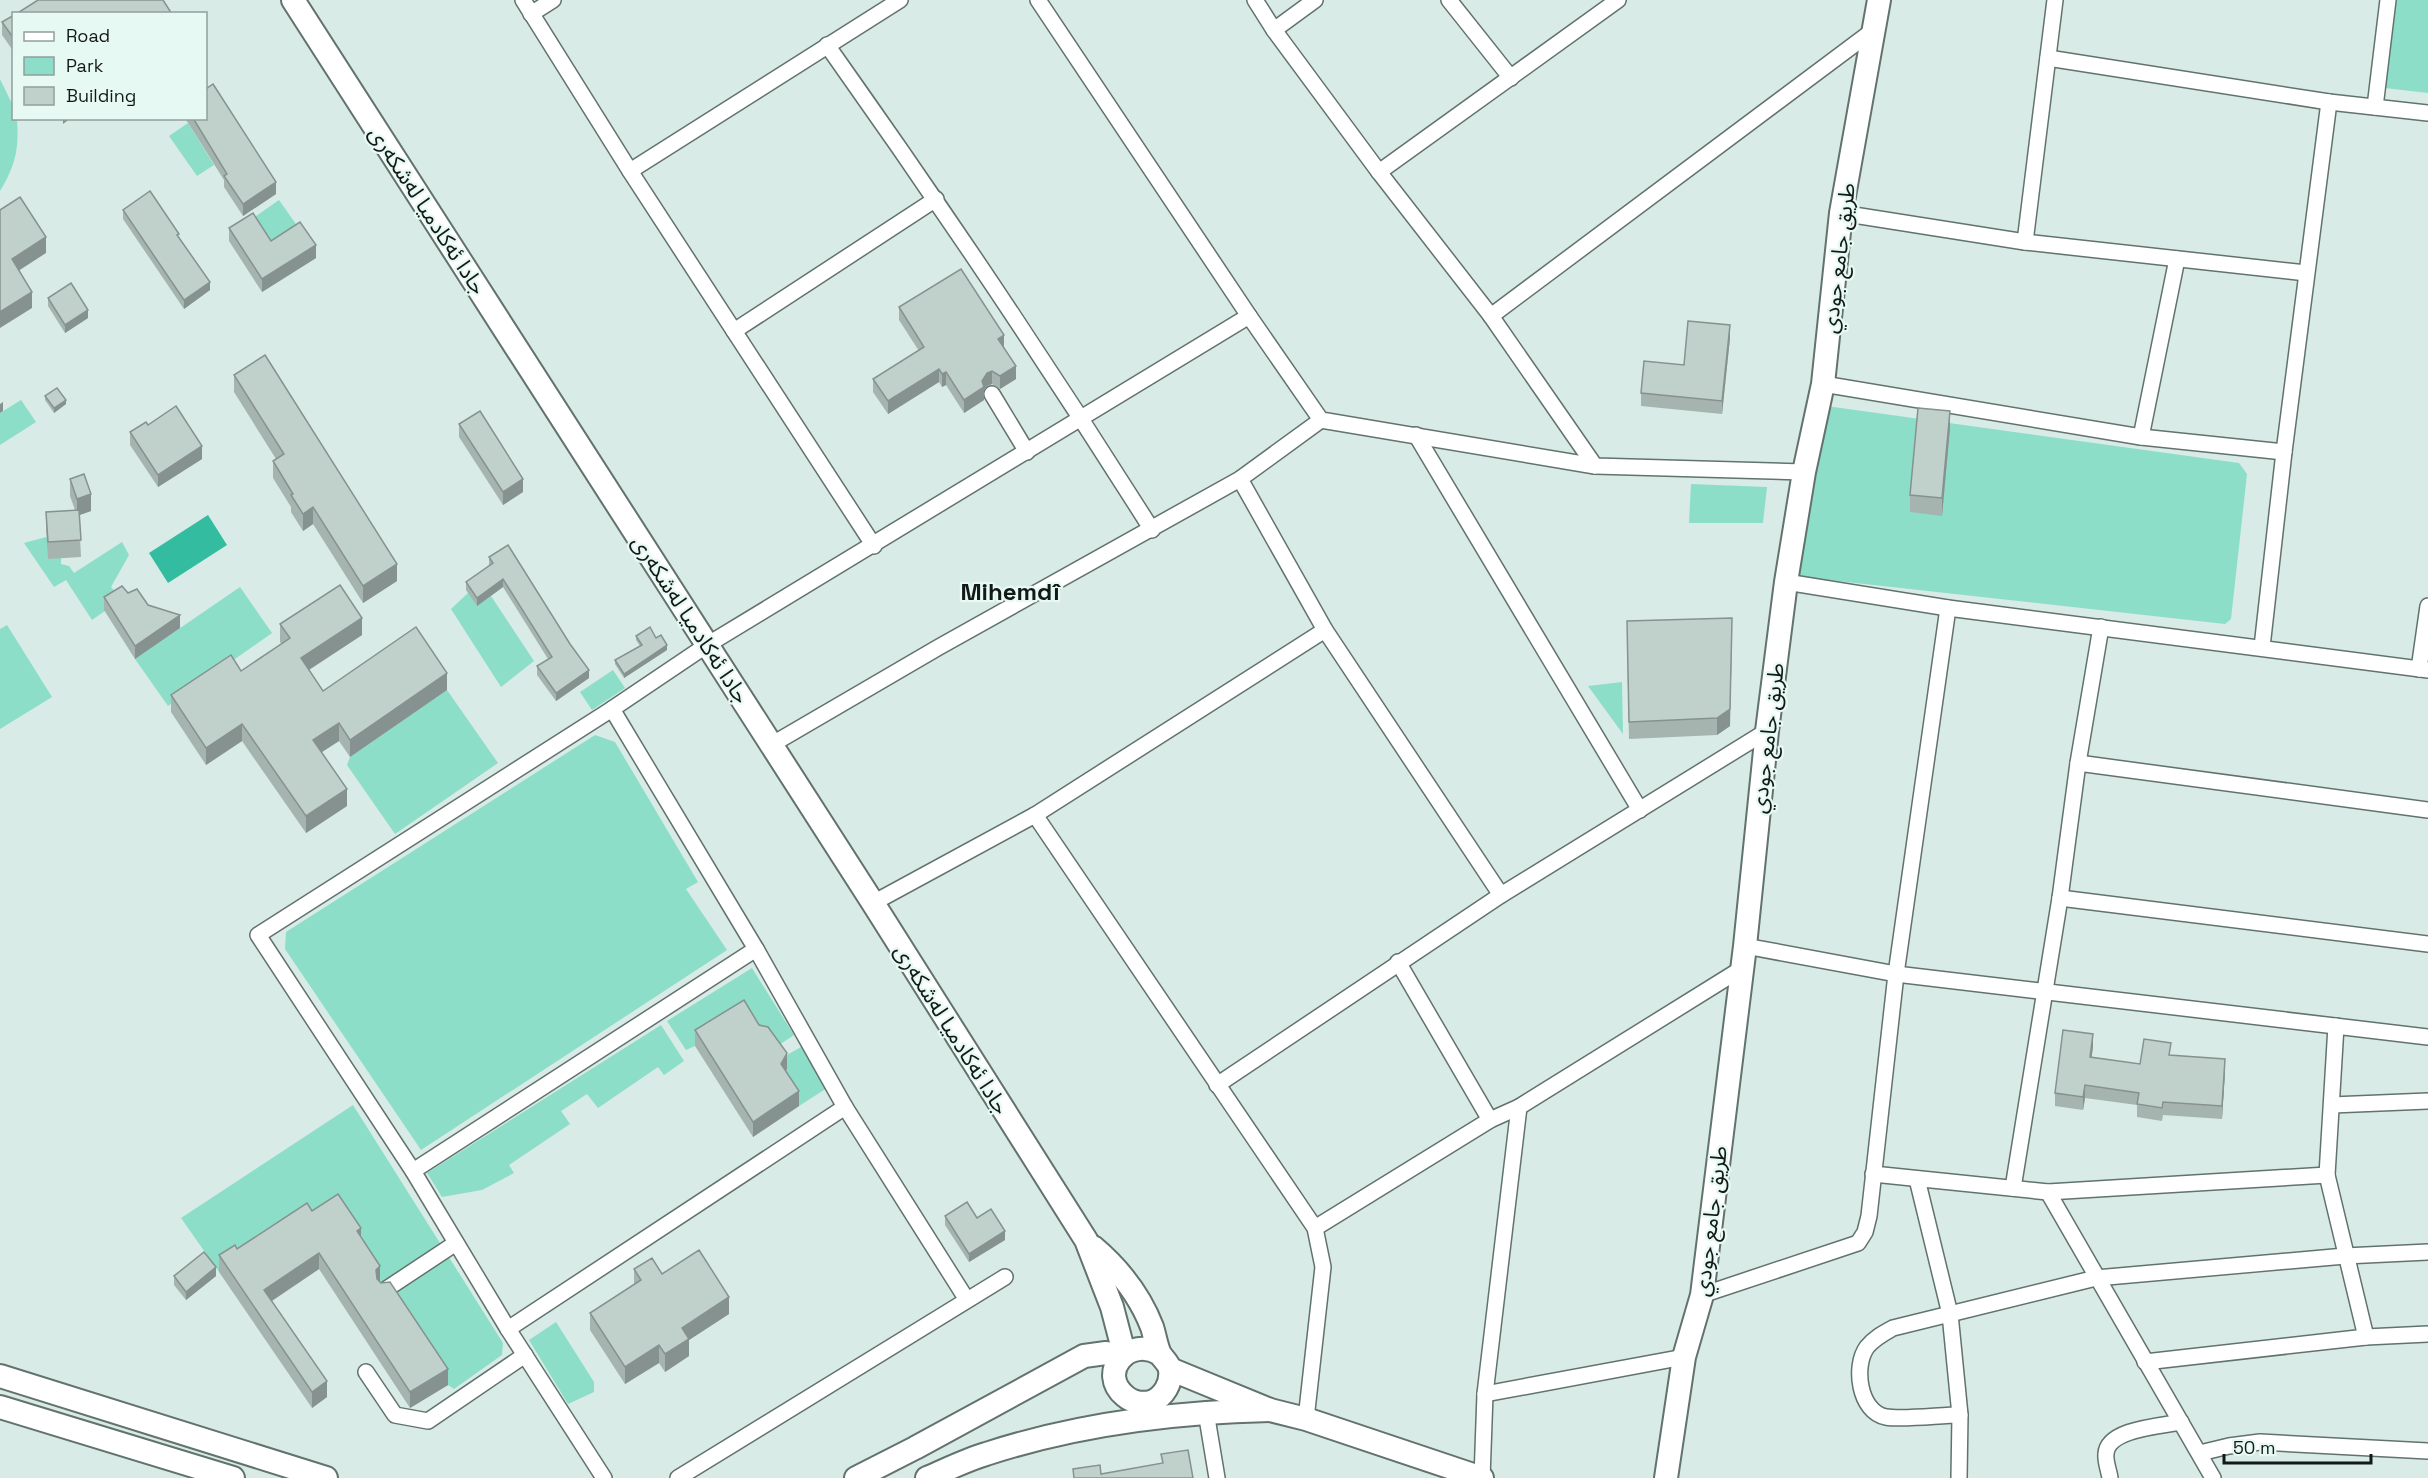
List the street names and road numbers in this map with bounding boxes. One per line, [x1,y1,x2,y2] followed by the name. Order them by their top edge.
[363,120,493,300] street label: جادا ئه‌كادميا له‌شكه‌رى
[1815,181,1864,335] street label: طريق جامع جودي
[626,529,756,709] street label: جادا ئه‌كادميا له‌شكه‌رى
[1744,661,1793,815] street label: طريق جامع جودي
[888,939,1016,1119] street label: جادا ئه‌كادميا له‌شكه‌رى
[1687,1144,1736,1298] street label: طريق جامع جودي

